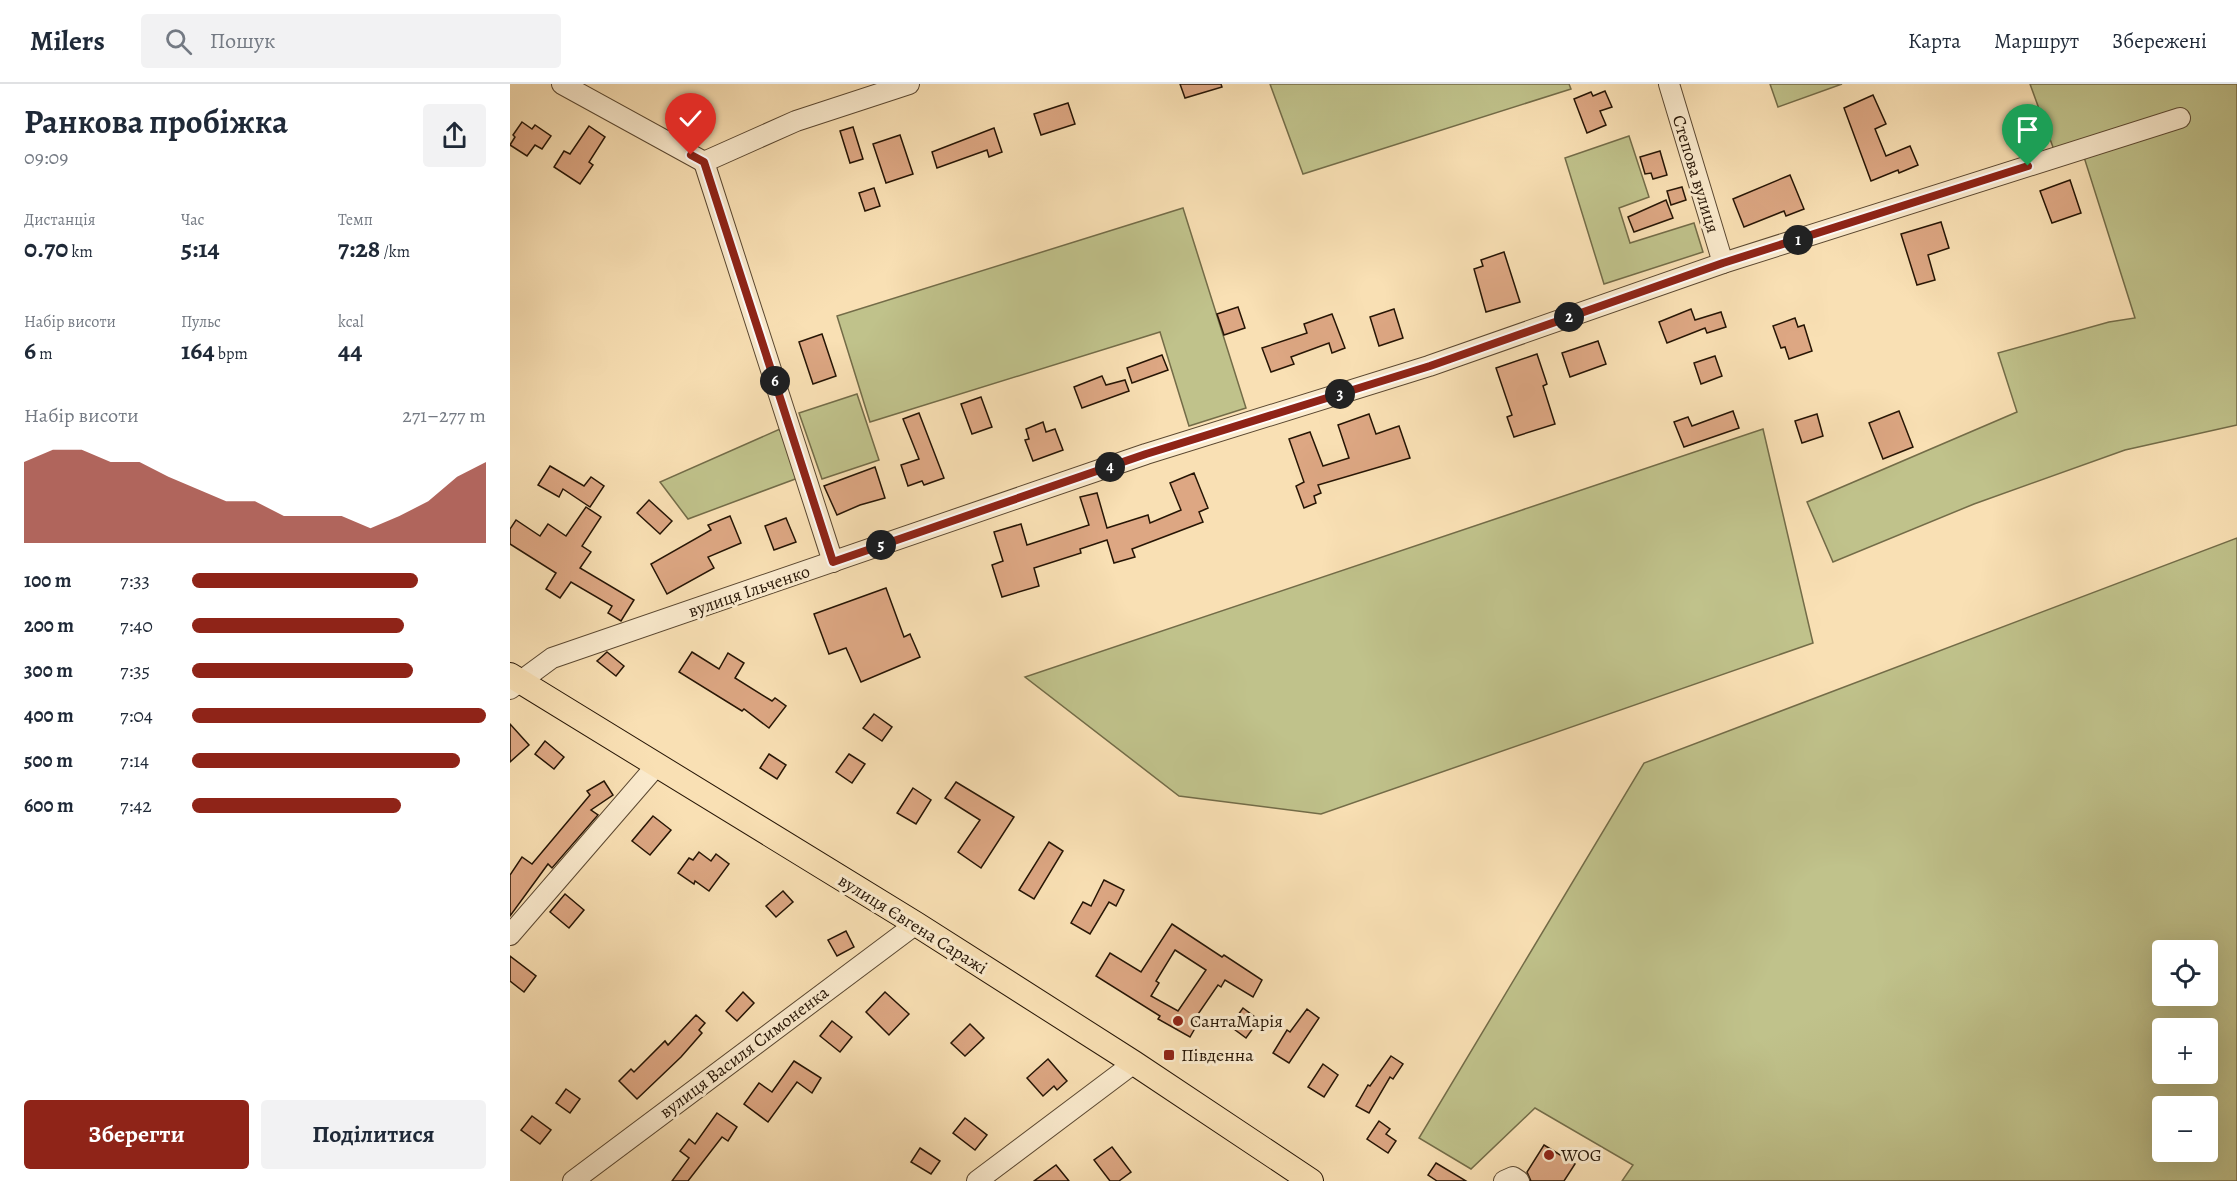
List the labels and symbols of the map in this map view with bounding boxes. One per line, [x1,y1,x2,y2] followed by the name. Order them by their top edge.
[665,93,716,155] pin
[2002,104,2053,166] pin
[1667,112,1725,236] street label: Степова вулиця
[1783,225,1813,255] pin: 1
[1554,302,1584,332] pin: 2
[760,366,790,396] pin: 6
[1325,379,1355,409] pin: 3
[1095,452,1125,482] pin: 4
[866,530,896,560] pin: 5
[685,559,813,623] street label: вулиця Ільченко
[834,868,992,980] street label: вулиця Євгена Саражі
[654,980,834,1124] street label: вулиця Василя Симоненка
[1190,1009,1283,1033] place label: СантаМарія
[1171,1014,1185,1028] marker: СантаМарія
[1181,1043,1254,1067] place label: Південна
[1162,1048,1176,1062] marker: Південна
[1560,1143,1602,1167] place label: WOG
[1542,1148,1556,1162] marker: WOG

